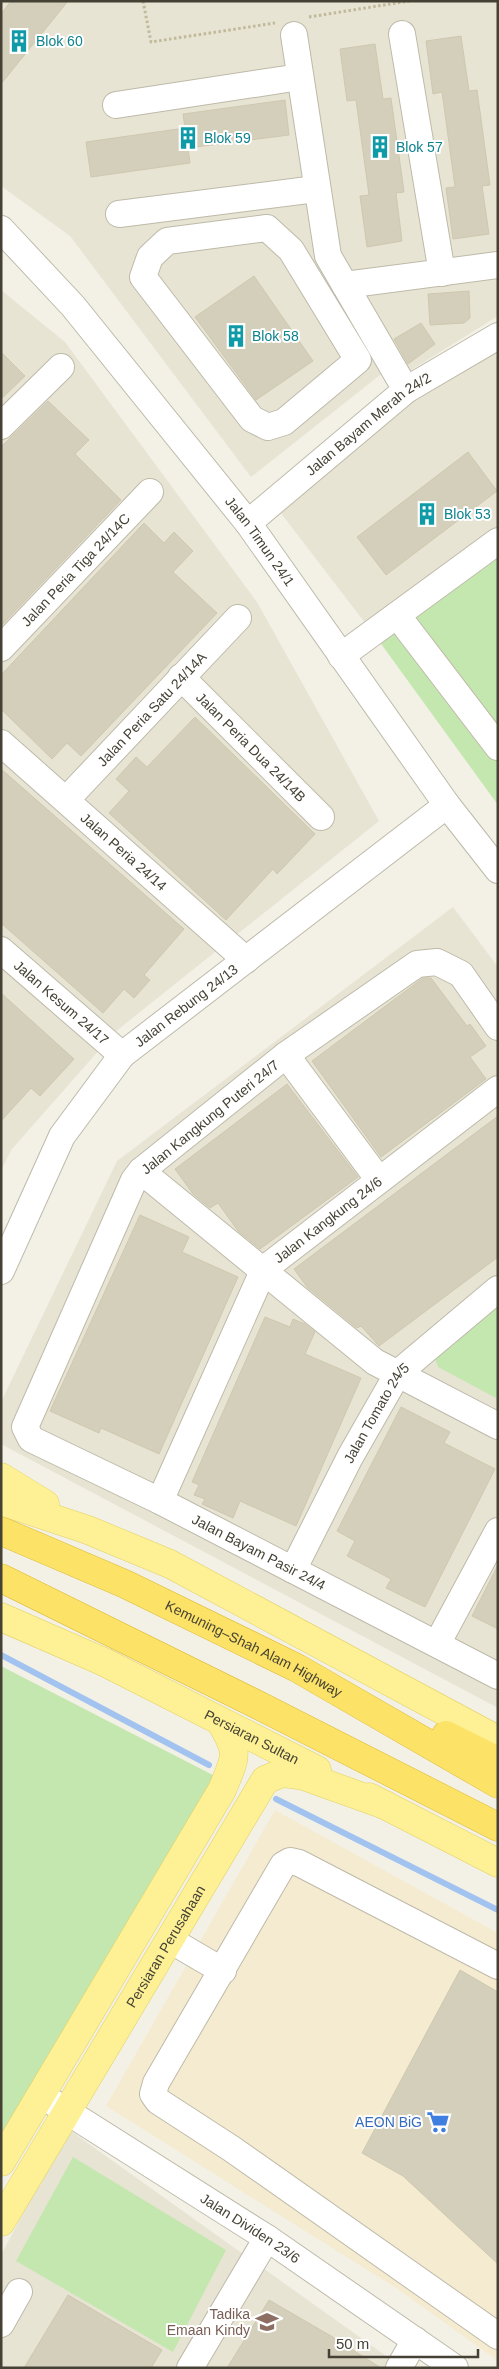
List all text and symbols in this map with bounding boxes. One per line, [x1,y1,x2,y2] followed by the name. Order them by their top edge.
[6,28,32,54] building icon: Blok 60
[36,33,83,49] place label: Blok 60
[175,125,201,151] building icon: Blok 59
[204,130,251,146] place label: Blok 59
[367,134,393,160] building icon: Blok 57
[396,139,443,155] place label: Blok 57
[223,323,249,349] building icon: Blok 58
[252,328,299,344] place label: Blok 58
[303,369,434,479] street label: Jalan Bayam Merah 24/2
[222,493,298,589] street label: Jalan Timun 24/1
[414,501,440,527] building icon: Blok 53
[444,506,491,522] place label: Blok 53
[18,510,133,630] street label: Jalan Peria Tiga 24/14C
[94,648,210,770] street label: Jalan Peria Satu 24/14A
[193,689,309,805] street label: Jalan Peria Dua 24/14B
[78,810,170,894] street label: Jalan Peria 24/14
[11,957,112,1048] street label: Jalan Kesum 24/17
[132,961,241,1050] street label: Jalan Rebung 24/13
[138,1057,282,1177] street label: Jalan Kangkung Puteri 24/7
[271,1173,385,1266] street label: Jalan Kangkung 24/6
[340,1359,412,1466] street label: Jalan Tomato 24/5
[189,1511,328,1593] street label: Jalan Bayam Pasir 24/4
[163,1597,345,1700] street label: Kemuning–Shah Alam Highway
[202,1706,302,1767] street label: Persiaran Sultan
[123,1882,208,2010] street label: Persiaran Perusahaan
[425,2109,451,2135] supermarket icon: AEON BiG
[355,2114,422,2130] place label: AEON BiG
[198,2190,303,2266] street label: Jalan Dividen 23/6
[167,2306,250,2338] place label: Tadika Emaan Kindy
[254,2309,280,2335] school or university icon: Tadika Emaan Kindy
[329,2326,478,2358] scale bar
[336,2335,369,2352] text: 50 m

